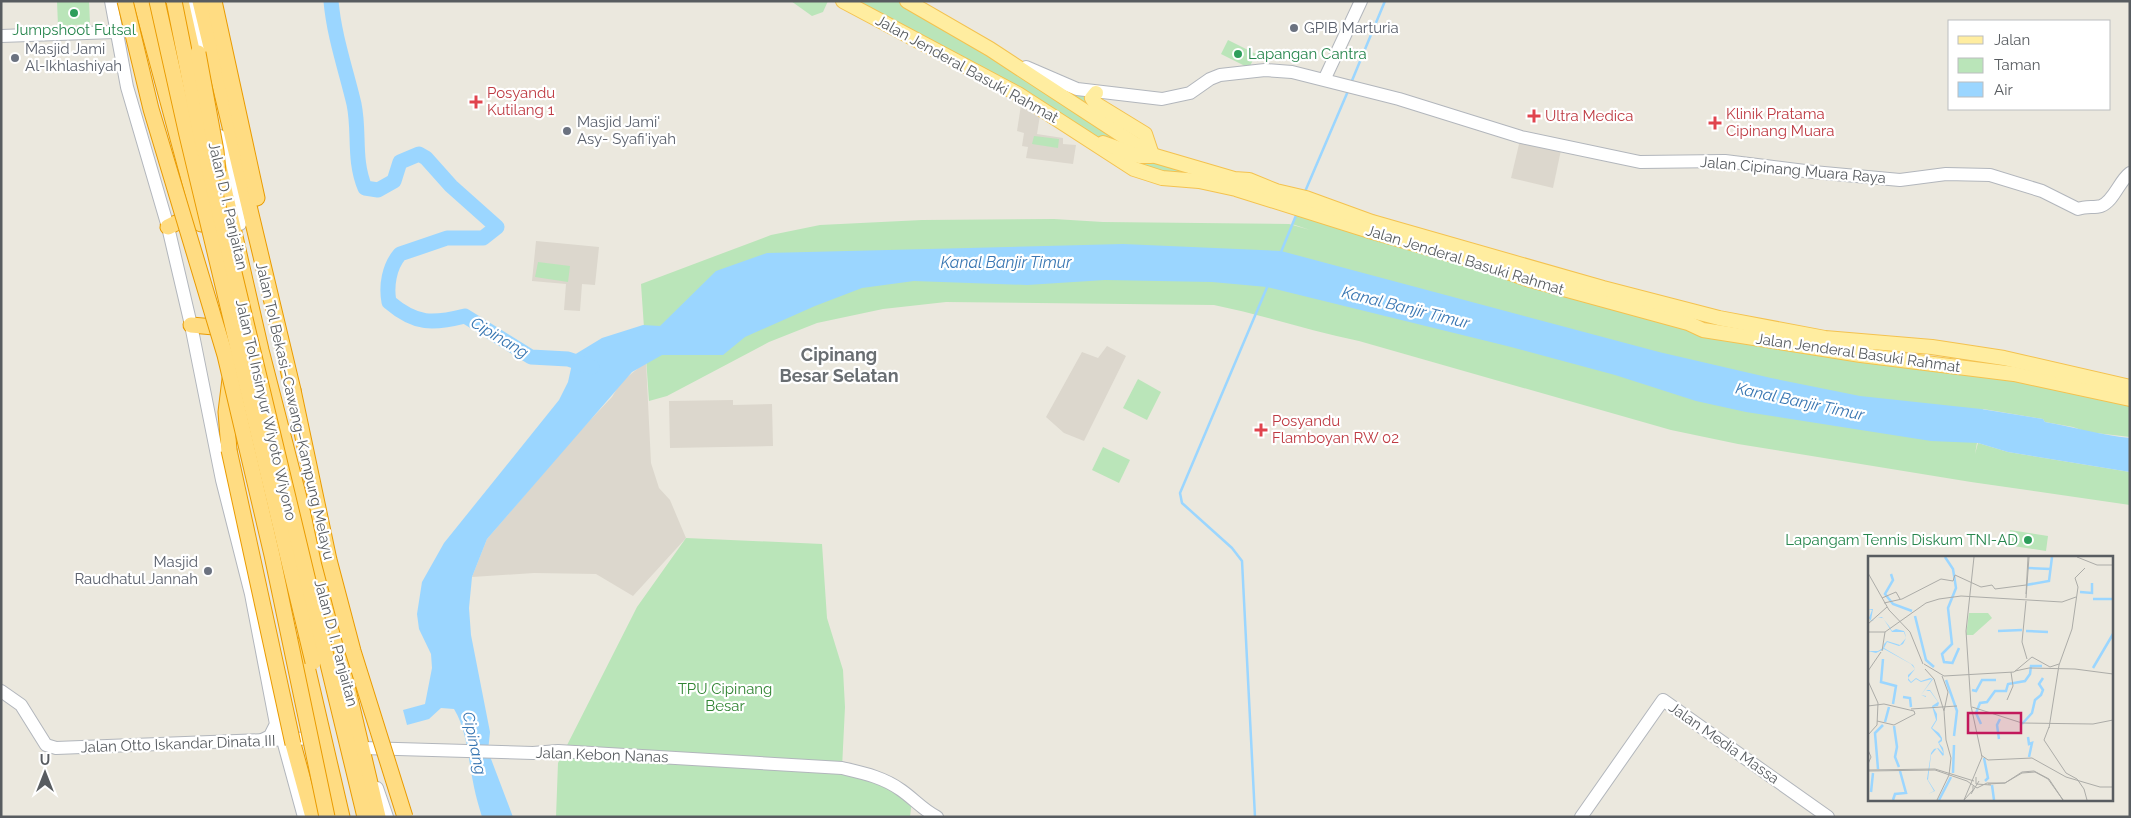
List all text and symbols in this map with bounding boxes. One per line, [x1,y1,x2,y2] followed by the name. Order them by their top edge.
[68,7,80,19] marker: Jumpshoot Futsal
[872,11,1062,127] street label: Jalan Jenderal Basuki Rahmat
[1304,19,1399,37] place label: GPIB Marturia
[1948,20,2111,110] legend
[12,21,137,39] place label: Jumpshoot Futsal
[1288,22,1300,34] marker: GPIB Marturia
[1994,31,2030,49] text: Jalan
[25,40,122,75] place label: Masjid Jami Al-Ikhlashiyah
[1248,45,1367,63] place label: Lapangan Cantra
[1232,48,1244,60] marker: Lapangan Cantra
[9,52,21,64] marker: Masjid Jami Al-Ikhlashiyah
[1994,56,2040,74] text: Taman
[1994,81,2013,99] text: Air
[487,84,555,119] place label: Posyandu Kutilang 1
[469,95,483,109] marker: Posyandu Kutilang 1
[1726,105,1835,140] place label: Klinik Pratama Cipinang Muara
[1545,107,1633,125] place label: Ultra Medica
[1527,109,1541,123] marker: Ultra Medica
[577,113,676,148] place label: Masjid Jami' Asy- Syafi'iyah
[1708,116,1722,130] marker: Klinik Pratama Cipinang Muara
[561,125,573,137] marker: Masjid Jami' Asy- Syafi'iyah
[205,140,251,272] street label: Jalan D. I. Panjaitan
[1699,153,1887,187] street label: Jalan Cipinang Muara Raya
[1364,221,1566,299] street label: Jalan Jenderal Basuki Rahmat
[941,253,1072,272] water label: Kanal Banjir Timur
[252,260,338,562] street label: Jalan Tol Bekasi–Cawang–Kampung Melayu
[1340,282,1472,333] water label: Kanal Banjir Timur
[232,298,300,522] street label: Jalan Tol Insinyur Wiyoto Wiyono
[468,313,532,362] water label: Cipinang
[1755,330,1961,376] street label: Jalan Jenderal Basuki Rahmat
[779,344,899,386] district label: Cipinang Besar Selatan
[1734,379,1866,424] water label: Kanal Banjir Timur
[1272,412,1399,447] place label: Posyandu Flamboyan RW 02
[1254,423,1268,437] marker: Posyandu Flamboyan RW 02
[1785,531,2018,549] place label: Lapangam Tennis Diskum TNI-AD
[2022,534,2034,546] marker: Lapangam Tennis Diskum TNI-AD
[74,553,198,588] place label: Masjid Raudhatul Jannah
[1868,556,2114,800] inset map
[202,565,214,577] marker: Masjid Raudhatul Jannah
[310,578,362,708] street label: Jalan D. I. Panjaitan
[678,680,772,715] park label: TPU Cipinang Besar
[1665,698,1783,788] street label: Jalan Media Massa
[459,710,491,777] water label: Cipinang
[80,732,276,756] street label: Jalan Otto Iskandar Dinata III
[535,744,669,766] street label: Jalan Kebon Nanas
[20,748,70,798] north arrow
[40,752,50,768] text: U

